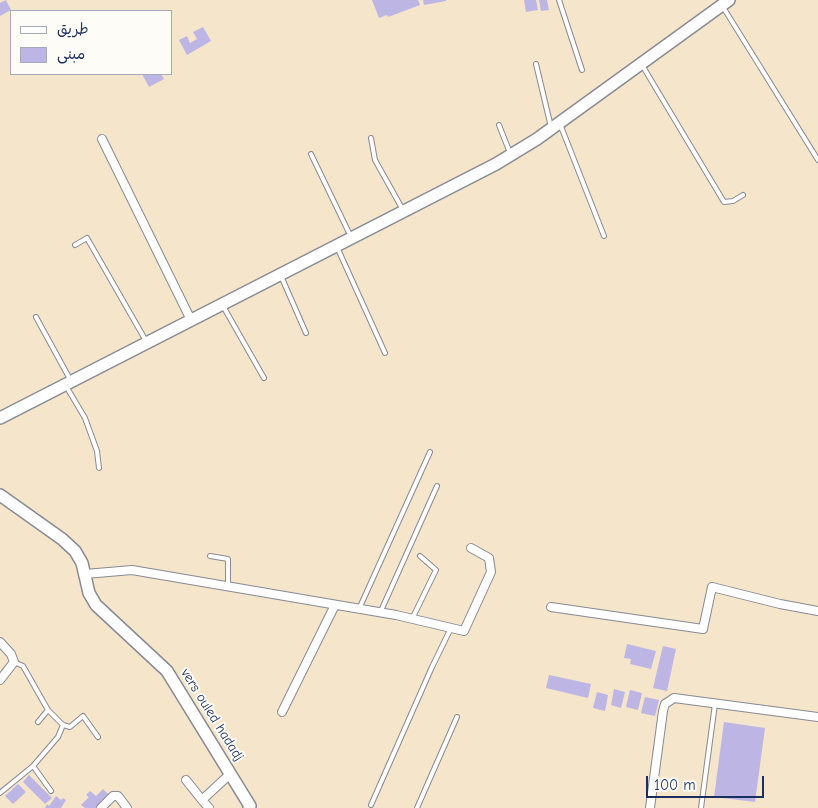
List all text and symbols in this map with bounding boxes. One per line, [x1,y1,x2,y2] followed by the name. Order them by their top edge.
[10,10,172,75] legend
[57,20,89,38] text: طريق
[57,45,85,63] text: مبنى
[177,666,247,764] street label: vers ouled hadadj
[648,766,766,798] scale bar
[654,776,696,794] text: 100 m

